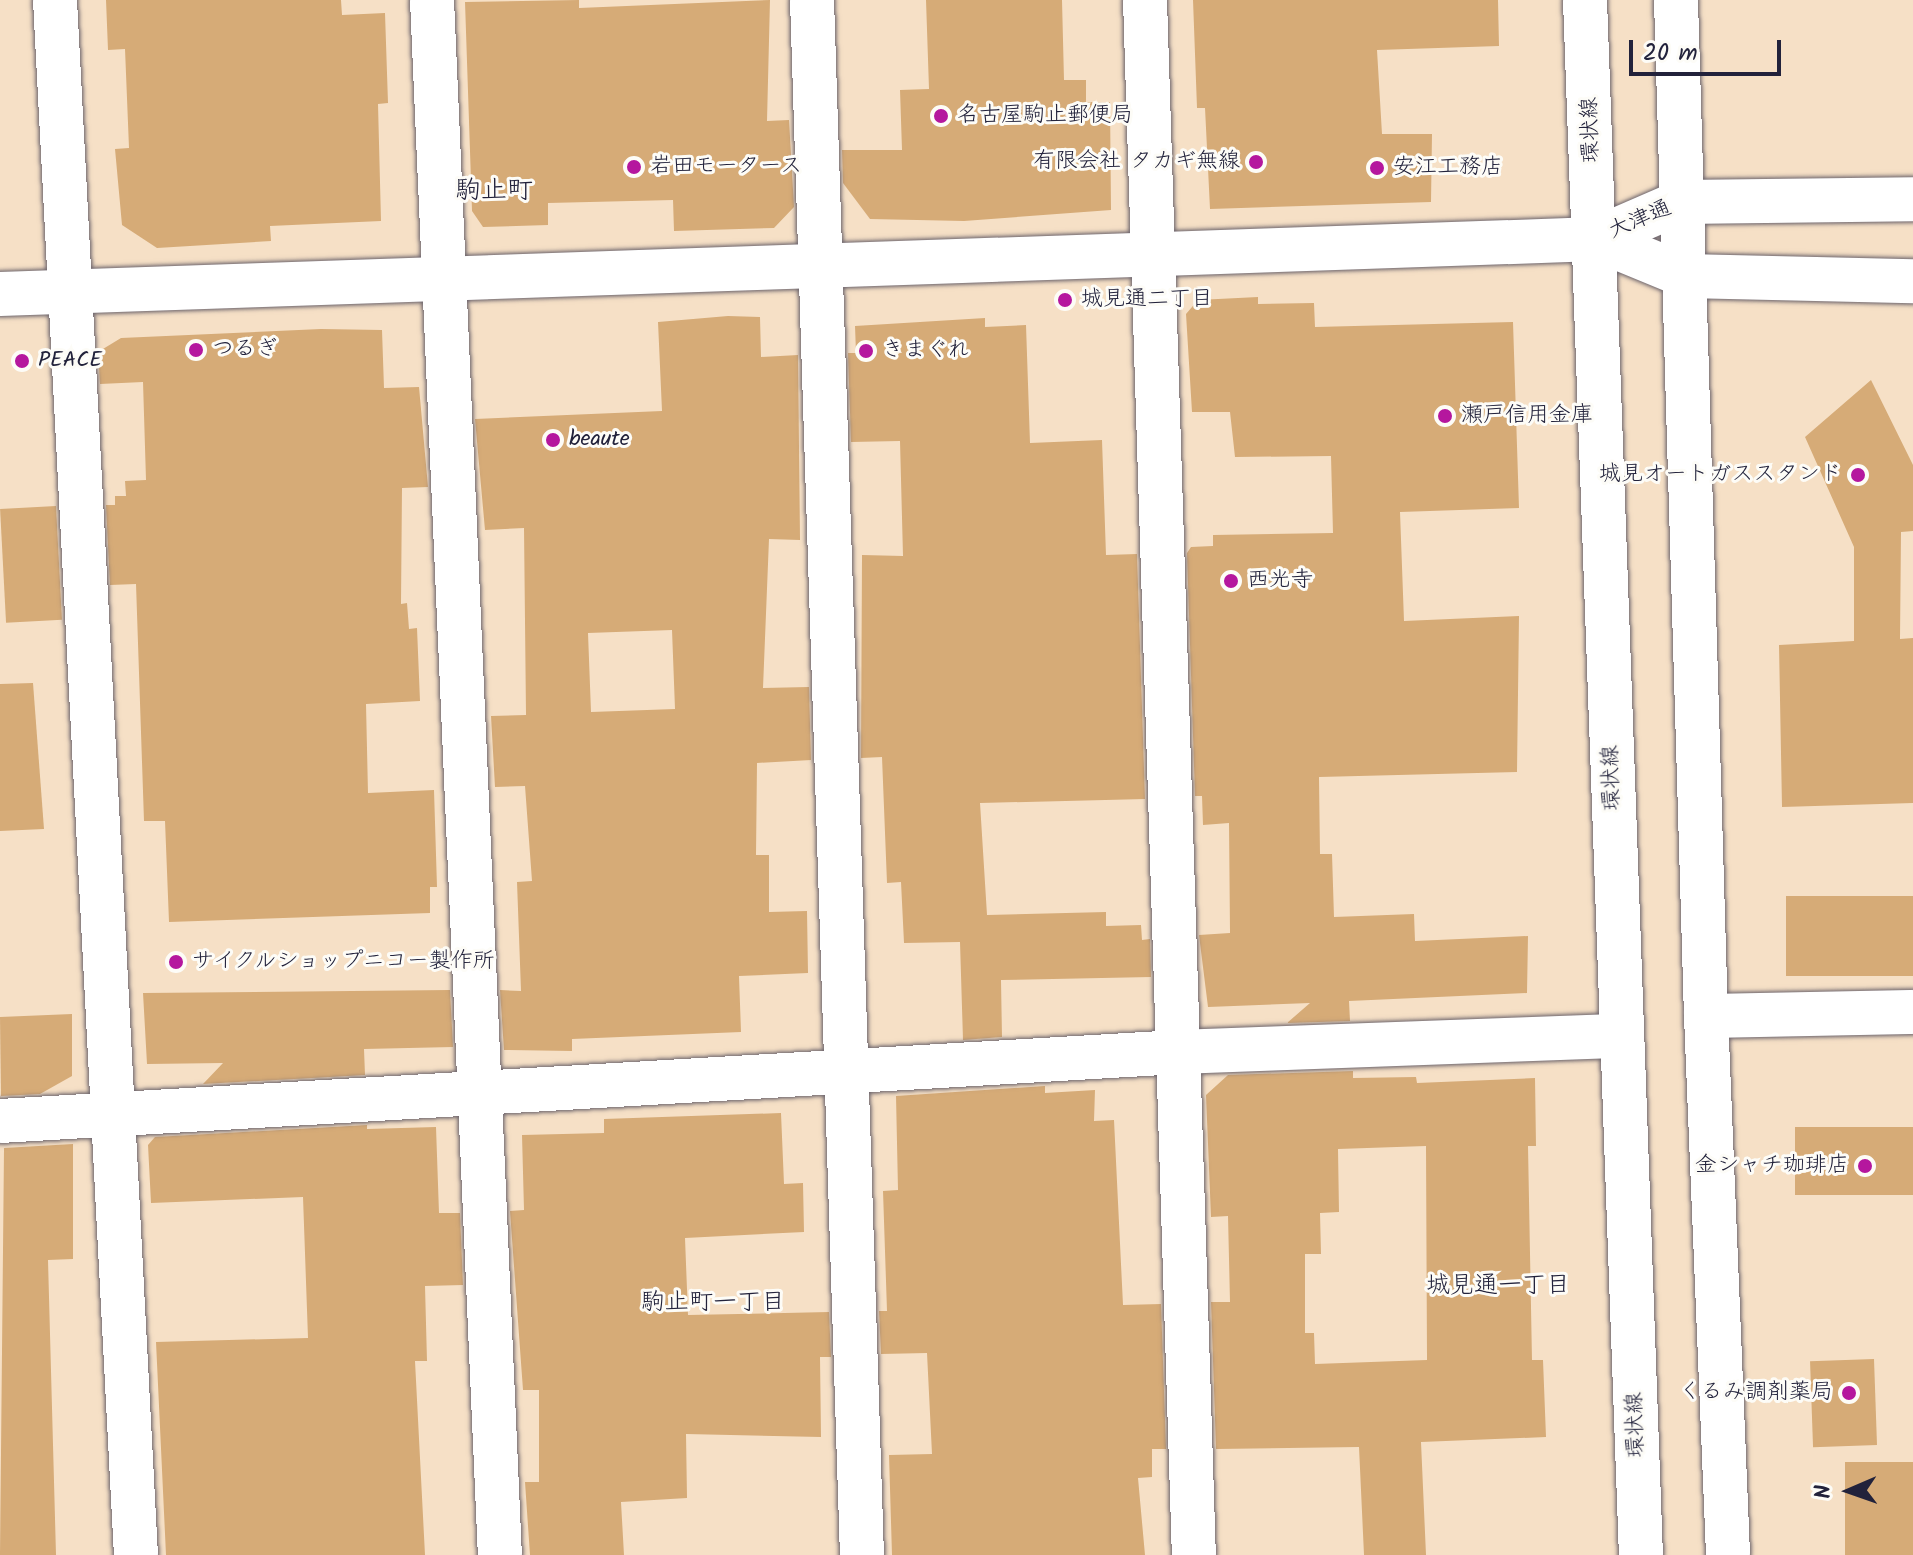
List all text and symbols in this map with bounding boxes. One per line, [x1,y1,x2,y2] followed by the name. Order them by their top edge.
[1633,24,1785,74] scale bar
[1643,34,1698,73] text: 20 m
[1577,97,1605,163] street label: 環状線
[957,103,1133,129] place label: 名古屋駒止郵便局
[932,107,950,125] marker: 名古屋駒止郵便局
[1033,149,1240,175] place label: 有限会社 タカギ無線
[1247,153,1265,171] marker: 有限会社 タカギ無線
[650,154,804,180] place label: 岩田モータース
[1393,155,1503,181] place label: 安江工務店
[625,158,643,176] marker: 岩田モータース
[1368,159,1386,177] marker: 安江工務店
[455,176,533,208] district label: 駒止町
[1604,195,1676,245] street label: 大津通
[1081,287,1213,313] place label: 城見通二丁目
[1056,291,1074,309] marker: 城見通二丁目
[212,337,278,363] place label: つるぎ
[882,338,970,364] place label: きまぐれ
[187,341,205,359] marker: つるぎ
[857,342,875,360] marker: きまぐれ
[38,348,102,374] place label: PEACE
[13,352,31,370] marker: PEACE
[1461,403,1593,429] place label: 瀬戸信用金庫
[1436,407,1454,425] marker: 瀬戸信用金庫
[569,427,630,453] place label: beaute
[544,431,562,449] marker: beaute
[1600,462,1842,488] place label: 城見オートガススタンド
[1849,466,1867,484] marker: 城見オートガススタンド
[1247,568,1313,594] place label: 西光寺
[1222,572,1240,590] marker: 西光寺
[1598,745,1626,811] street label: 環状線
[192,949,500,975] place label: サイクルショップニコー製作所
[167,953,185,971] marker: サイクルショップニコー製作所
[1695,1153,1849,1179] place label: 金シャチ珈琲店
[1856,1157,1874,1175] marker: 金シャチ珈琲店
[1426,1272,1570,1300] district label: 城見通一丁目
[641,1289,785,1317] district label: 駒止町一丁目
[1679,1380,1833,1406] place label: くるみ調剤薬局
[1840,1384,1858,1402] marker: くるみ調剤薬局
[1622,1392,1650,1458] street label: 環状線
[1809,1451,1889,1531] north arrow
[1807,1484,1842,1499] text: N

